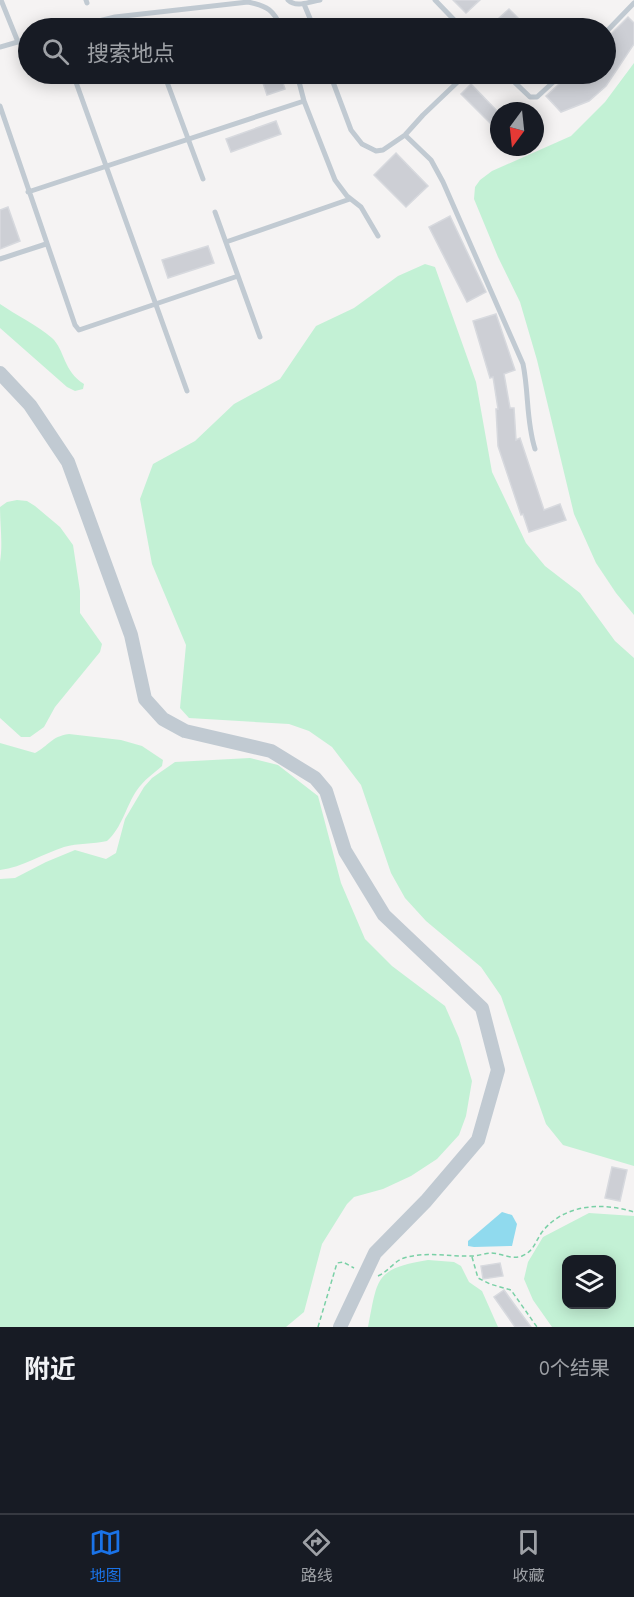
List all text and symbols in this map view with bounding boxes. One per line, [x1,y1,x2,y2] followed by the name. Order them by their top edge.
[18,18,616,84] search box
[39,35,72,68] icon: search
[87,40,175,65] text: 搜索地点
[490,102,544,156] north arrow
[562,1255,616,1309] map controls
[562,1255,616,1309] button: layers
[24,1354,76,1383] text: 附近
[539,1356,610,1379] text: 0个结果
[89,1526,122,1586] tab: 地图
[300,1526,333,1586] tab: 路线
[512,1526,545,1586] tab: 收藏

